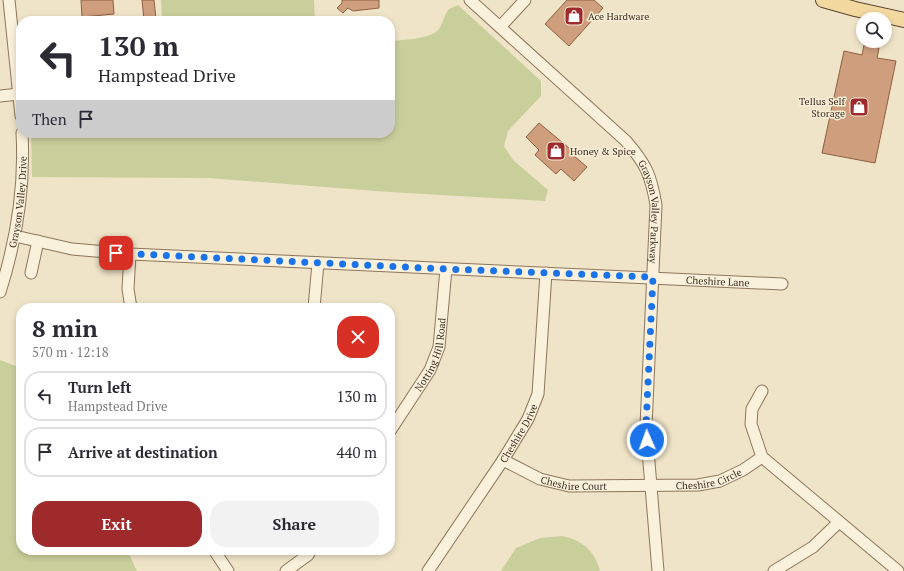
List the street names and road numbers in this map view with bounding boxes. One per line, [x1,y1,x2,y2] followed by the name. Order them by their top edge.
[6,156,30,249] street label: Grayson Valley Drive
[635,158,662,265] street label: Grayson Valley Parkway
[686,274,750,289] street label: Cheshire Lane
[412,317,449,394] street label: Notting Hill Road
[497,402,540,465] street label: Cheshire Drive
[676,466,744,492] street label: Cheshire Circle
[539,473,607,493] street label: Cheshire Court

